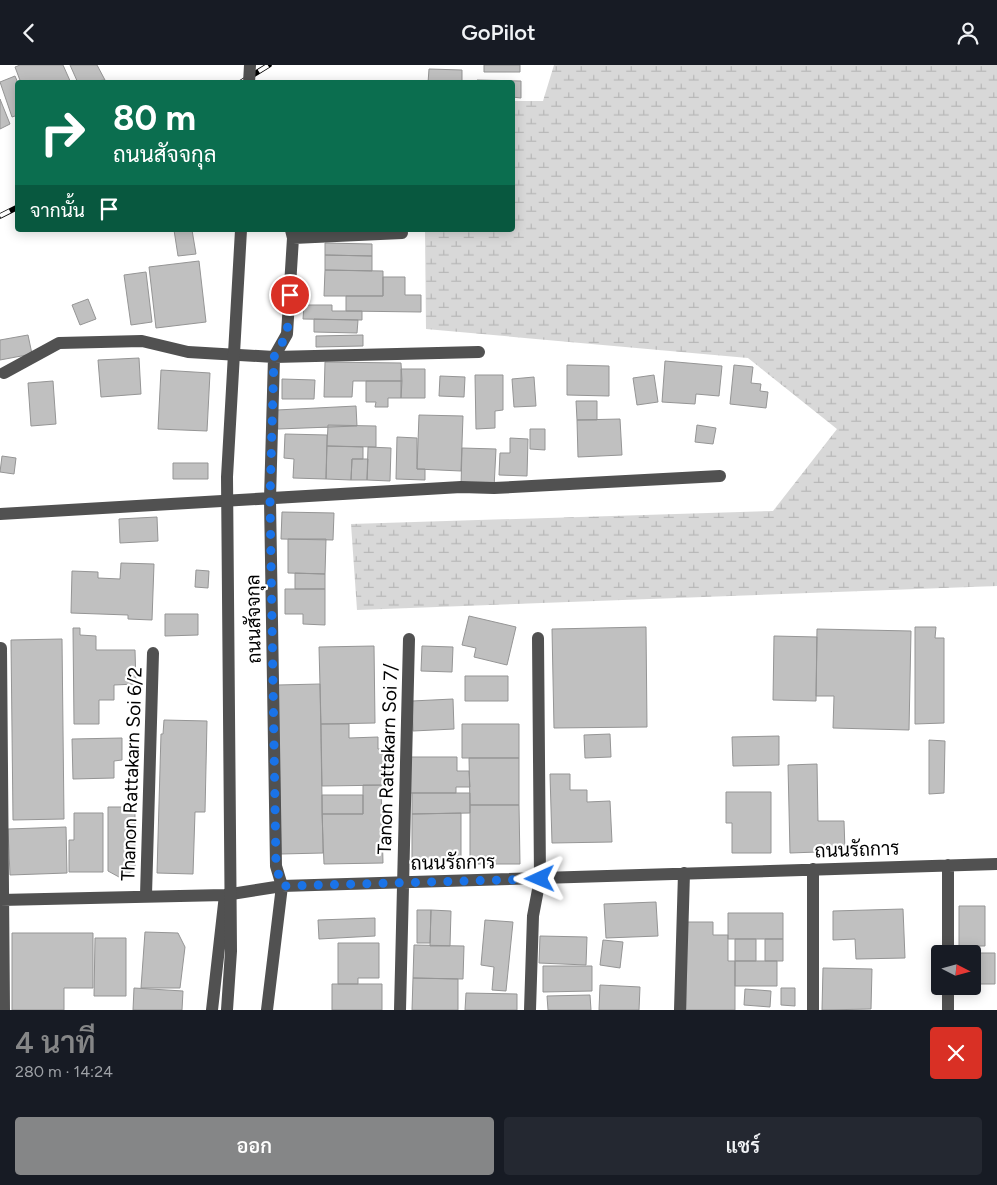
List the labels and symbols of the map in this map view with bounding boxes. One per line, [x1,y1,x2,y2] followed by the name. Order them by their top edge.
[269,274,311,316] pin
[241,574,267,664] street label: ถนนสัจจกุล
[373,662,402,855] street label: Tanon Rattakarn Soi 7/
[116,667,147,881] street label: Thanon Rattakarn Soi 6/2
[814,837,900,862] street label: ถนนรัถการ
[410,850,496,875] street label: ถนนรัถการ
[513,852,565,904] position arrow
[931,945,981,995] north arrow

